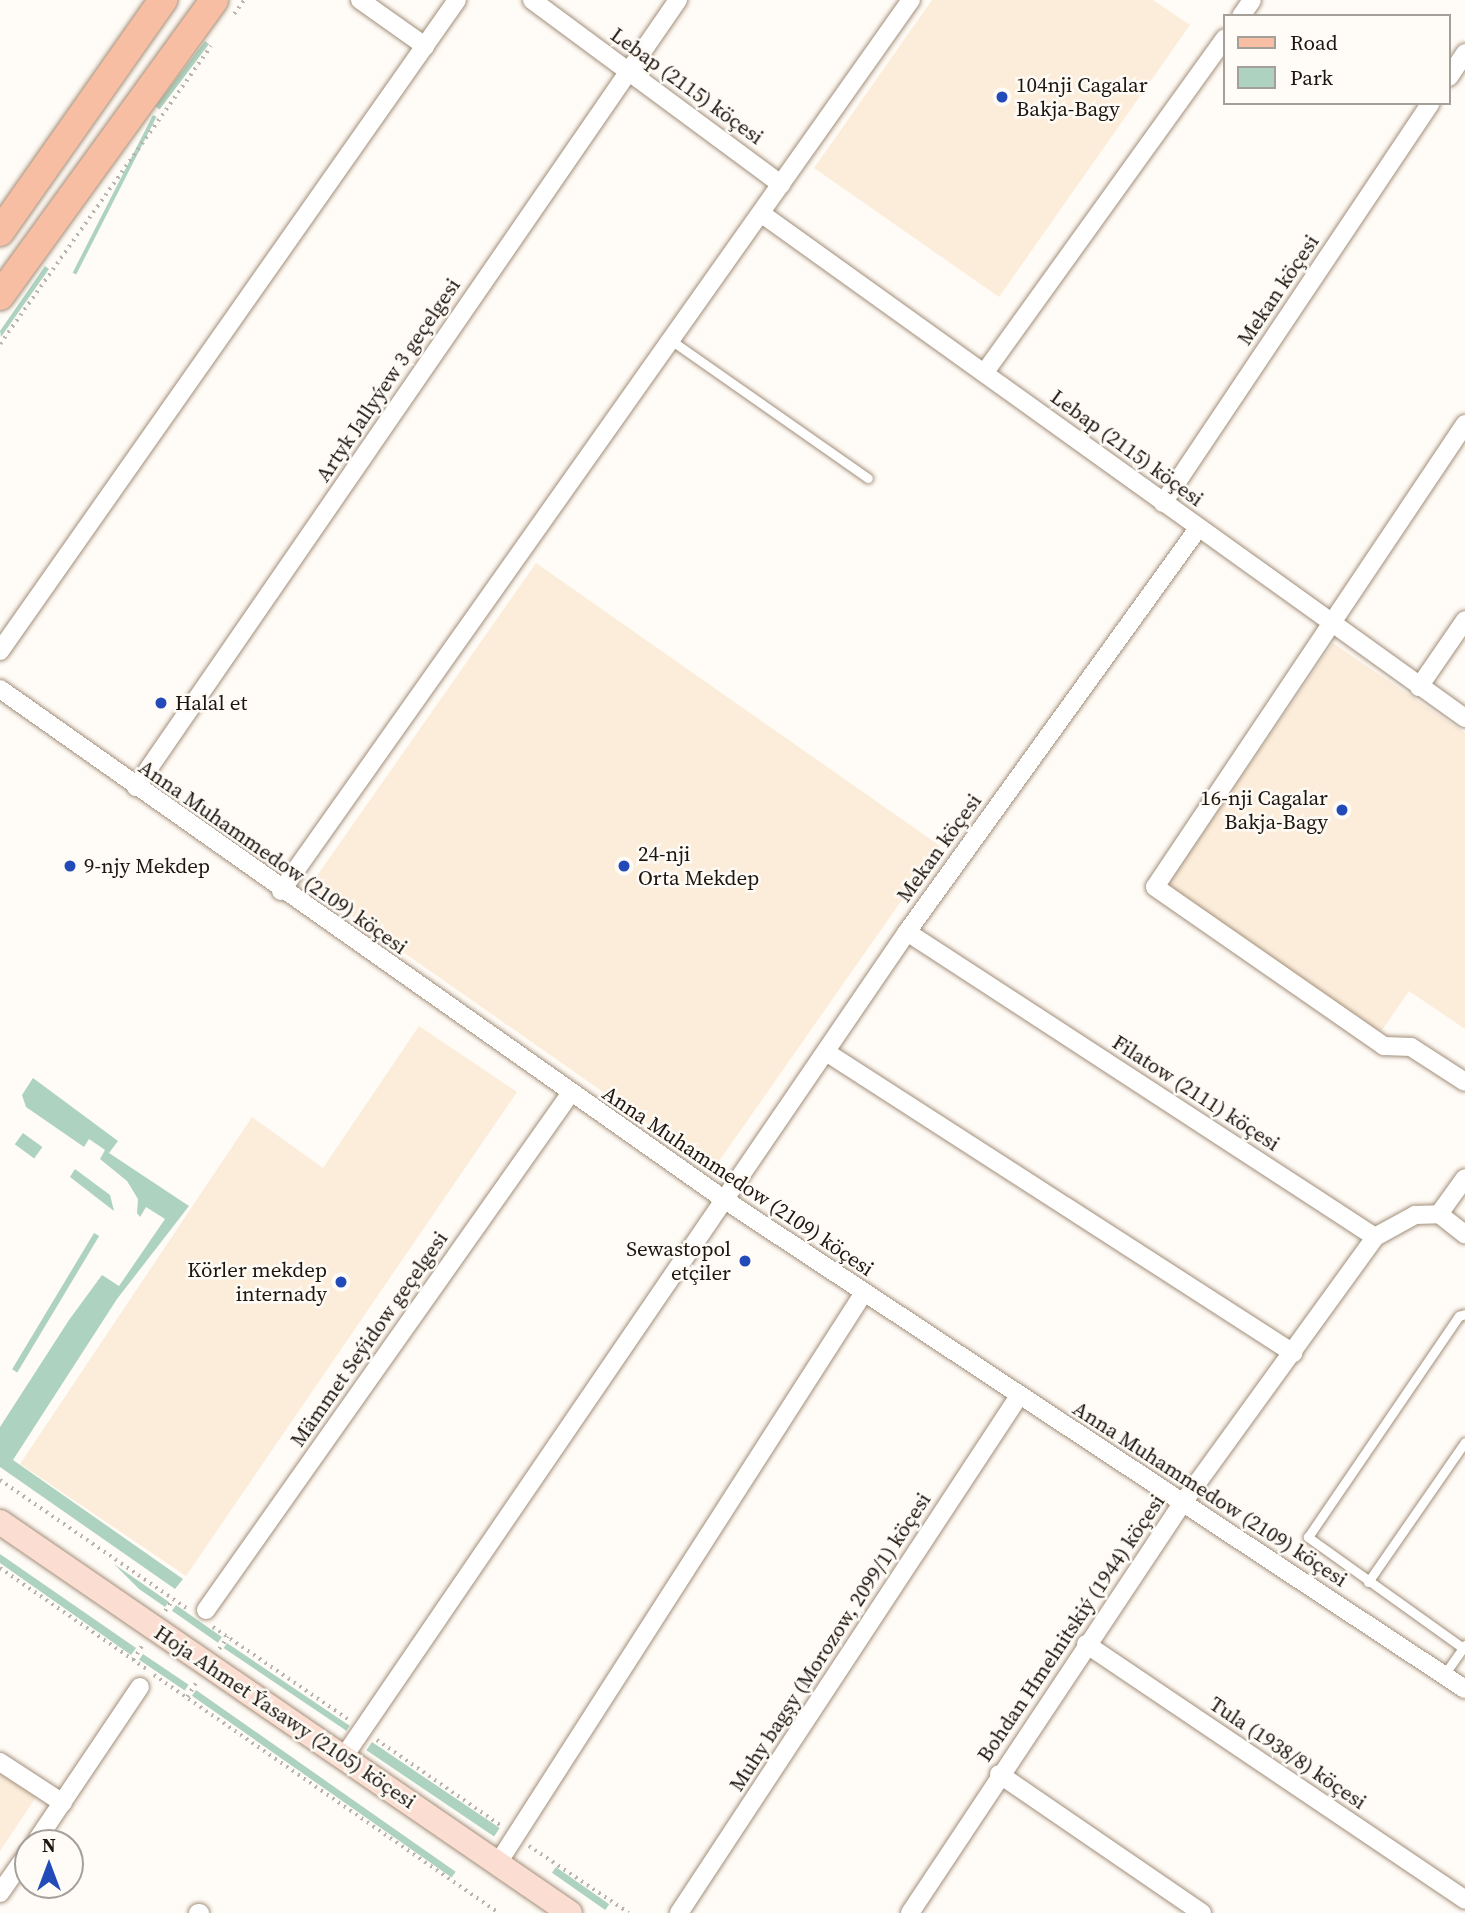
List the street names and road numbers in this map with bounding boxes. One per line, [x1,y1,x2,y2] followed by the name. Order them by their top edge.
[606,22,768,150] street label: Lebap (2115) köçesi
[1232,230,1324,350] street label: Mekan köçesi
[310,273,466,487] street label: Artyk Jallyýew 3 geçelgesi
[1046,384,1208,512] street label: Lebap (2115) köçesi
[134,754,412,960] street label: Anna Muhammedow (2109) köçesi
[891,789,987,907] street label: Mekan köçesi
[1108,1030,1284,1156] street label: Filatow (2111) köçesi
[598,1081,878,1281] street label: Anna Muhammedow (2109) köçesi
[285,1227,453,1451] street label: Mämmet Seýidow geçelgesi
[1068,1396,1352,1592] street label: Anna Muhammedow (2109) köçesi
[724,1488,936,1796] street label: Muhy bagşy (Morozow, 2099/1) köçesi
[972,1490,1170,1766] street label: Bohdan Hmelnitskiý (1944) köçesi
[149,1620,421,1814] street label: Hoja Ahmet Ýasawy (2105) köçesi
[1205,1691,1371,1815] street label: Tula (1938/8) köçesi

